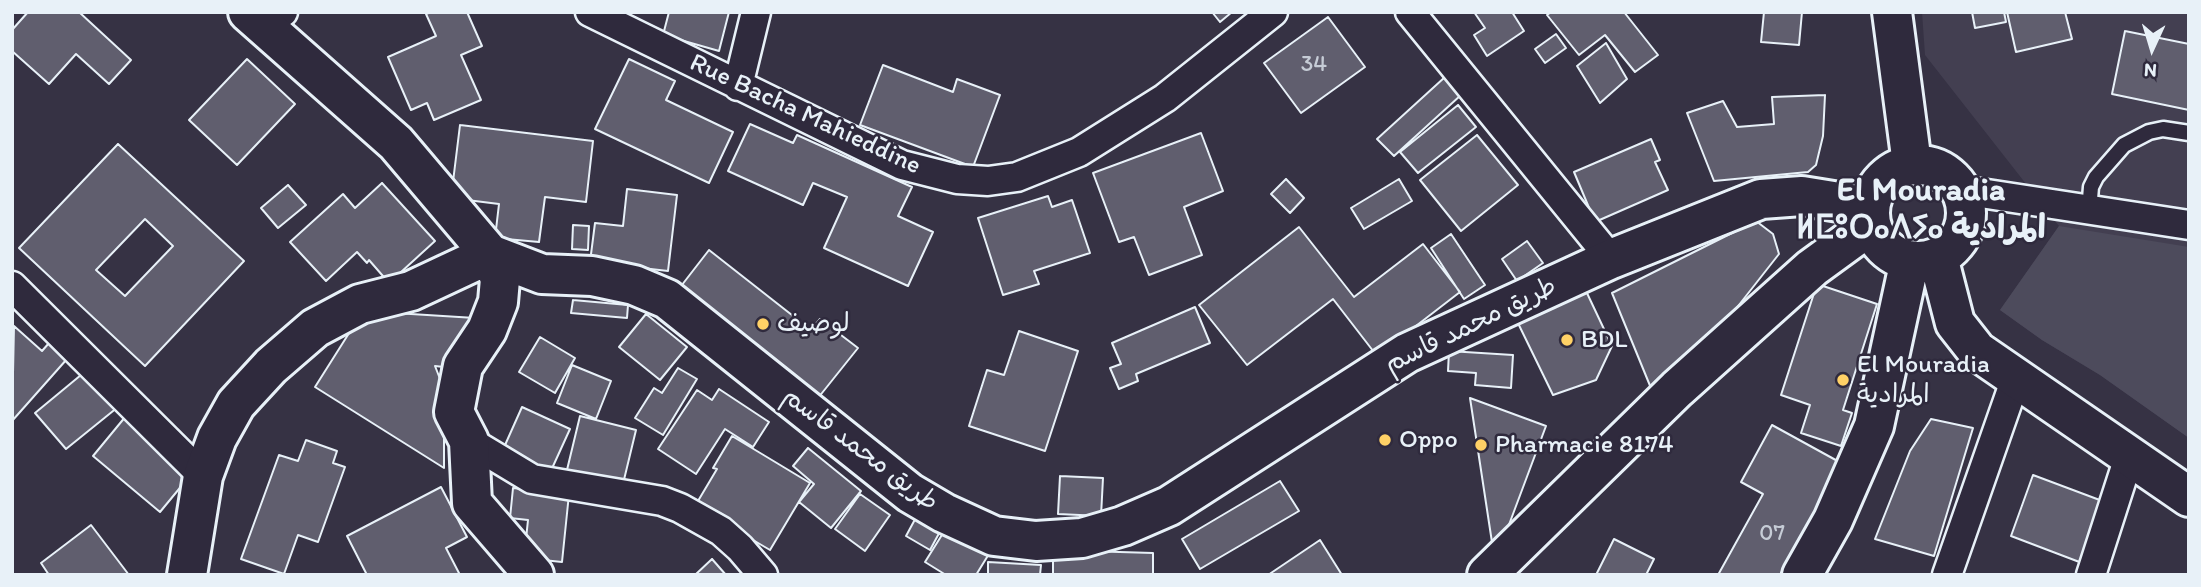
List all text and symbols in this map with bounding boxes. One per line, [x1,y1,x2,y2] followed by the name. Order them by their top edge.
[2117,14,2187,84] north arrow
[684,48,926,182] street label: Rue Bacha Mahieddine
[1301,51,1327,79] house number: 34
[2143,59,2158,82] text: N
[1796,172,2046,250] district label: El Mouradia ⵍⵎⵓⵔⴰⴷⵢⴰ المرادية
[1380,271,1562,381] street label: طريق محمد قاسم
[777,308,850,340] place label: لوصيف
[755,316,771,332] marker: لوصيف
[1581,324,1627,356] place label: BDL
[1559,332,1575,348] marker: BDL
[1857,349,1990,410] place label: El Mouradia المرادية
[1835,372,1851,388] marker: El Mouradia المرادية
[776,381,944,519] street label: طريق محمد قاسم
[1399,424,1458,456] place label: Oppo
[1495,429,1674,461] place label: Pharmacie 8174
[1377,432,1393,448] marker: Oppo
[1473,437,1489,453] marker: Pharmacie 8174
[1759,520,1785,548] house number: 07

